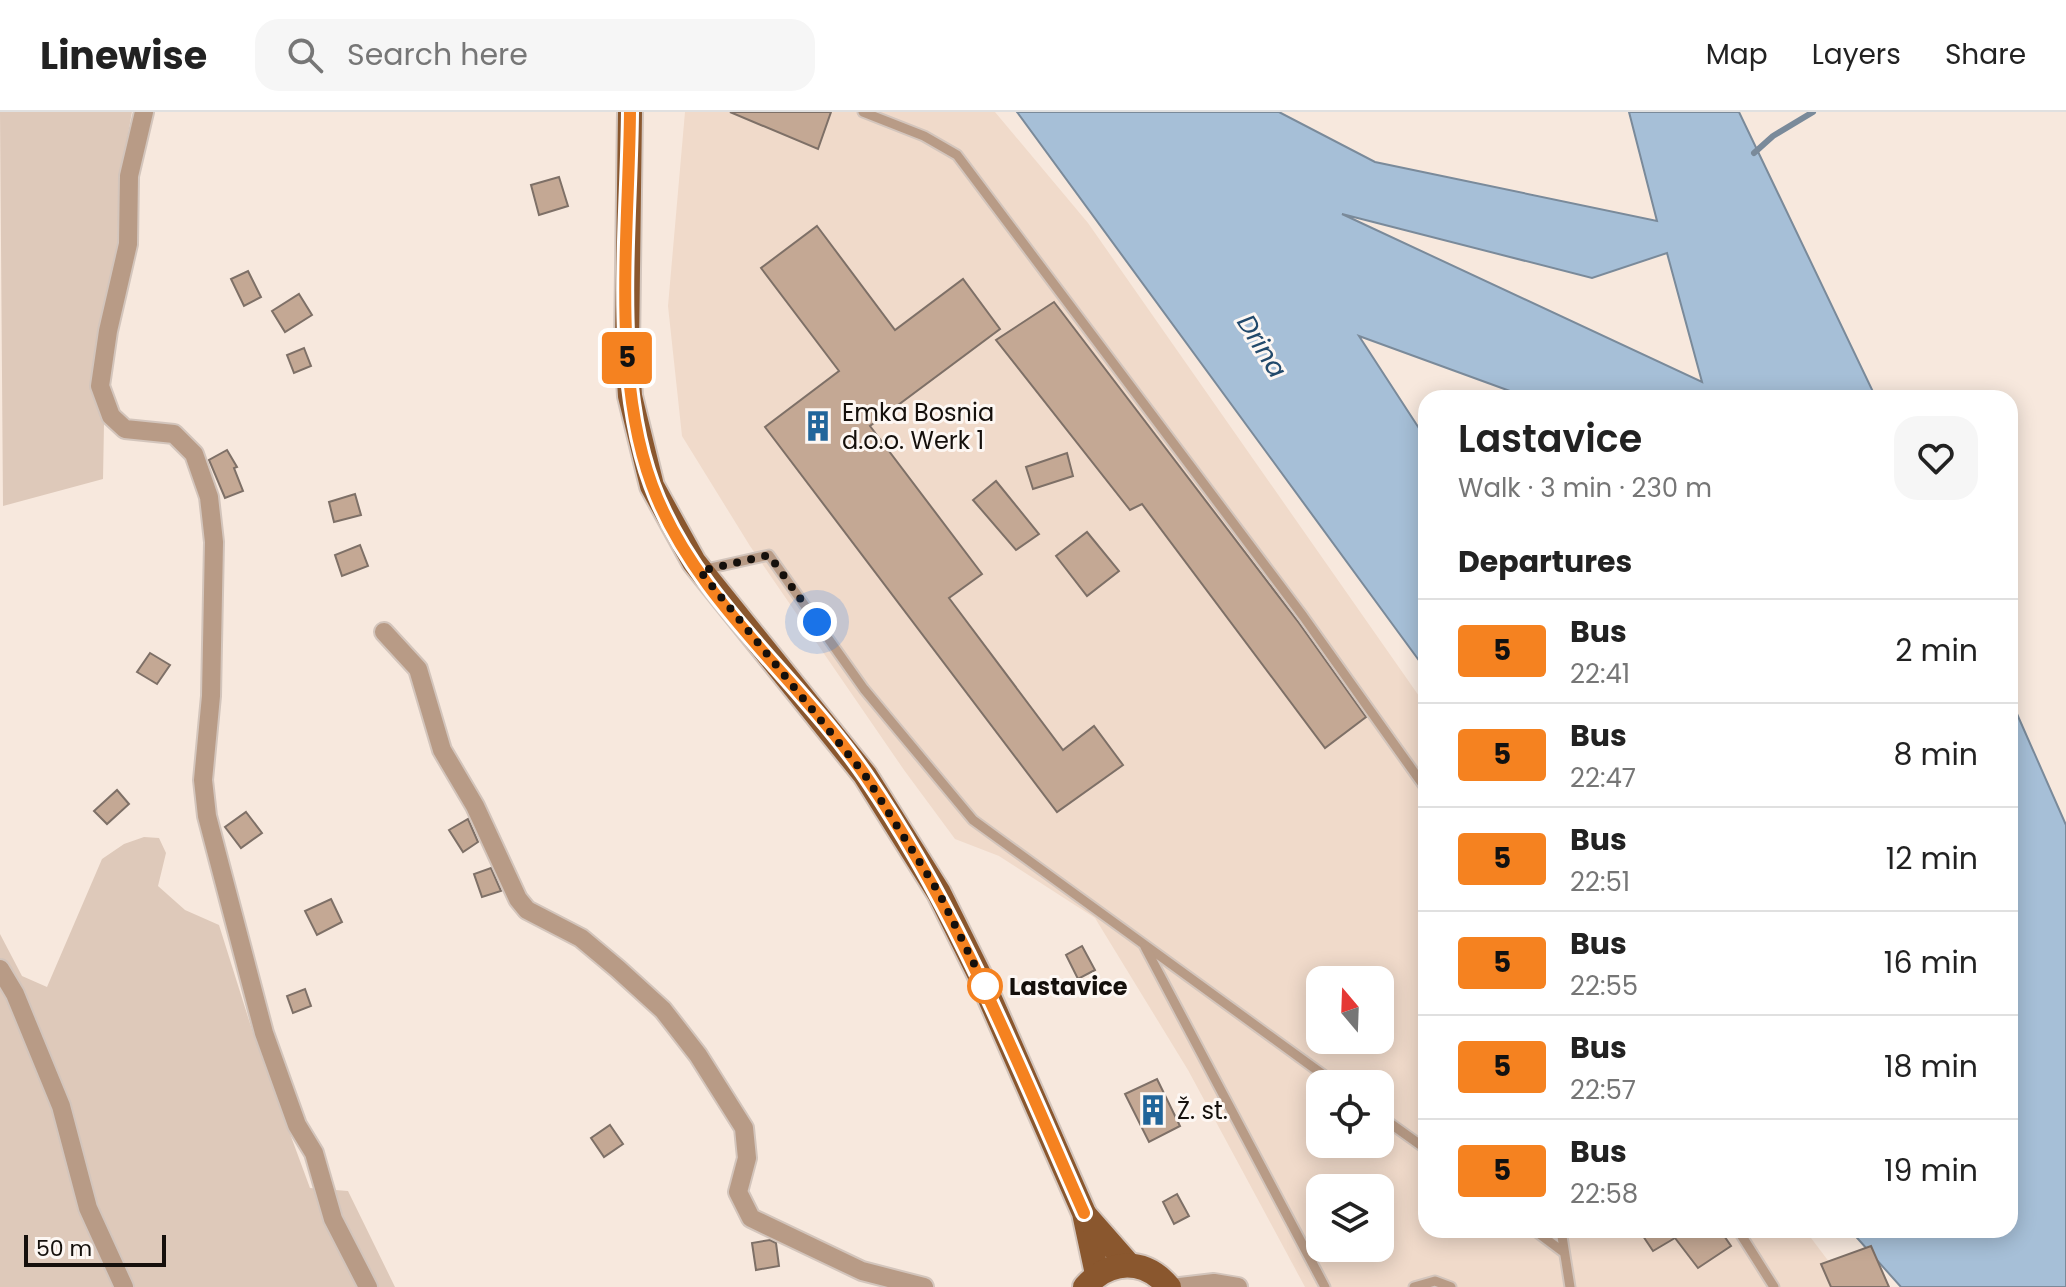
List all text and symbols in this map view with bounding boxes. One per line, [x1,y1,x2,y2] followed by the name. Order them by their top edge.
[255,19,815,91] search box
[40,29,207,82] text: Linewise
[283,33,327,77] icon: search
[347,33,528,76] text: Search here
[1706,35,1768,74] text: Map
[1812,35,1901,74] text: Layers
[1945,35,2026,74] text: Share
[1229,307,1295,385] water label: Drina
[601,332,653,384] line badge: 5
[618,338,636,377] text: 5
[842,396,994,457] place label: Emka Bosnia d.o.o. Werk 1
[801,409,835,443] building icon: Emka Bosnia d.o.o. Werk 1
[1458,412,1642,465] text: Lastavice
[1894,416,1978,500] button: heart
[1458,470,1712,506] text: Walk · 3 min · 230 m
[1458,540,1632,583] text: Departures
[797,602,837,642] your location
[1570,610,1627,653] text: Bus
[1895,629,1978,672] text: 2 min
[1493,631,1511,670] text: 5
[1570,656,1630,692] text: 22:41
[1570,714,1627,757] text: Bus
[1894,733,1978,776] text: 8 min
[1493,735,1511,774] text: 5
[1570,760,1636,796] text: 22:47
[1570,818,1627,861] text: Bus
[1886,837,1978,880] text: 12 min
[1493,839,1511,878] text: 5
[1570,864,1630,900] text: 22:51
[1570,922,1627,965] text: Bus
[1884,941,1978,984] text: 16 min
[1493,943,1511,982] text: 5
[1306,966,1394,1054] north arrow
[1306,966,1394,1262] map controls
[1570,968,1638,1004] text: 22:55
[968,969,1002,1003] marker: Lastavice
[1009,970,1128,1003] place label: Lastavice
[1570,1026,1627,1069] text: Bus
[1884,1045,1978,1088] text: 18 min
[1493,1047,1511,1086] text: 5
[1306,1070,1394,1158] button: locate
[1570,1072,1636,1108] text: 22:57
[1136,1093,1170,1127] building icon: Ž. st.
[1177,1094,1228,1127] place label: Ž. st.
[1570,1130,1627,1173] text: Bus
[1884,1149,1978,1192] text: 19 min
[1493,1151,1511,1190] text: 5
[1306,1174,1394,1262] button: layers
[1570,1176,1638,1212] text: 22:58
[24,1231,166,1267] scale bar
[36,1233,92,1264] text: 50 m

